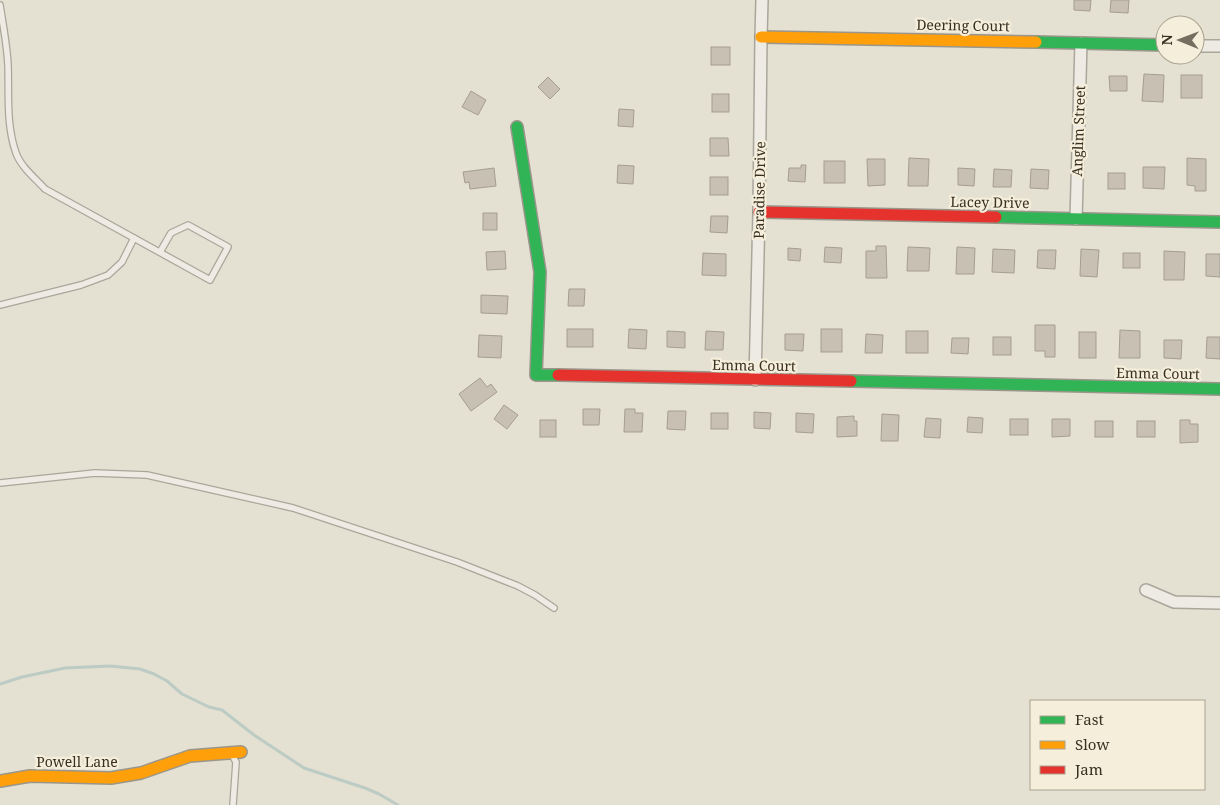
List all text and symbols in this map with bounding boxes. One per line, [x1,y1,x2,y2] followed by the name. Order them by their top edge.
[916,15,1010,35] street label: Deering Court
[1155,15,1205,65] north arrow
[1157,34,1176,45] text: N
[1067,85,1089,177] street label: Anglim Street
[749,141,769,239] street label: Paradise Drive
[950,192,1030,212] street label: Lacey Drive
[712,355,796,375] street label: Emma Court
[1116,363,1200,383] street label: Emma Court
[1030,700,1205,790] legend
[1075,709,1104,729] text: Fast
[1075,734,1109,754] text: Slow
[36,752,118,771] street label: Powell Lane
[1074,759,1103,779] text: Jam

